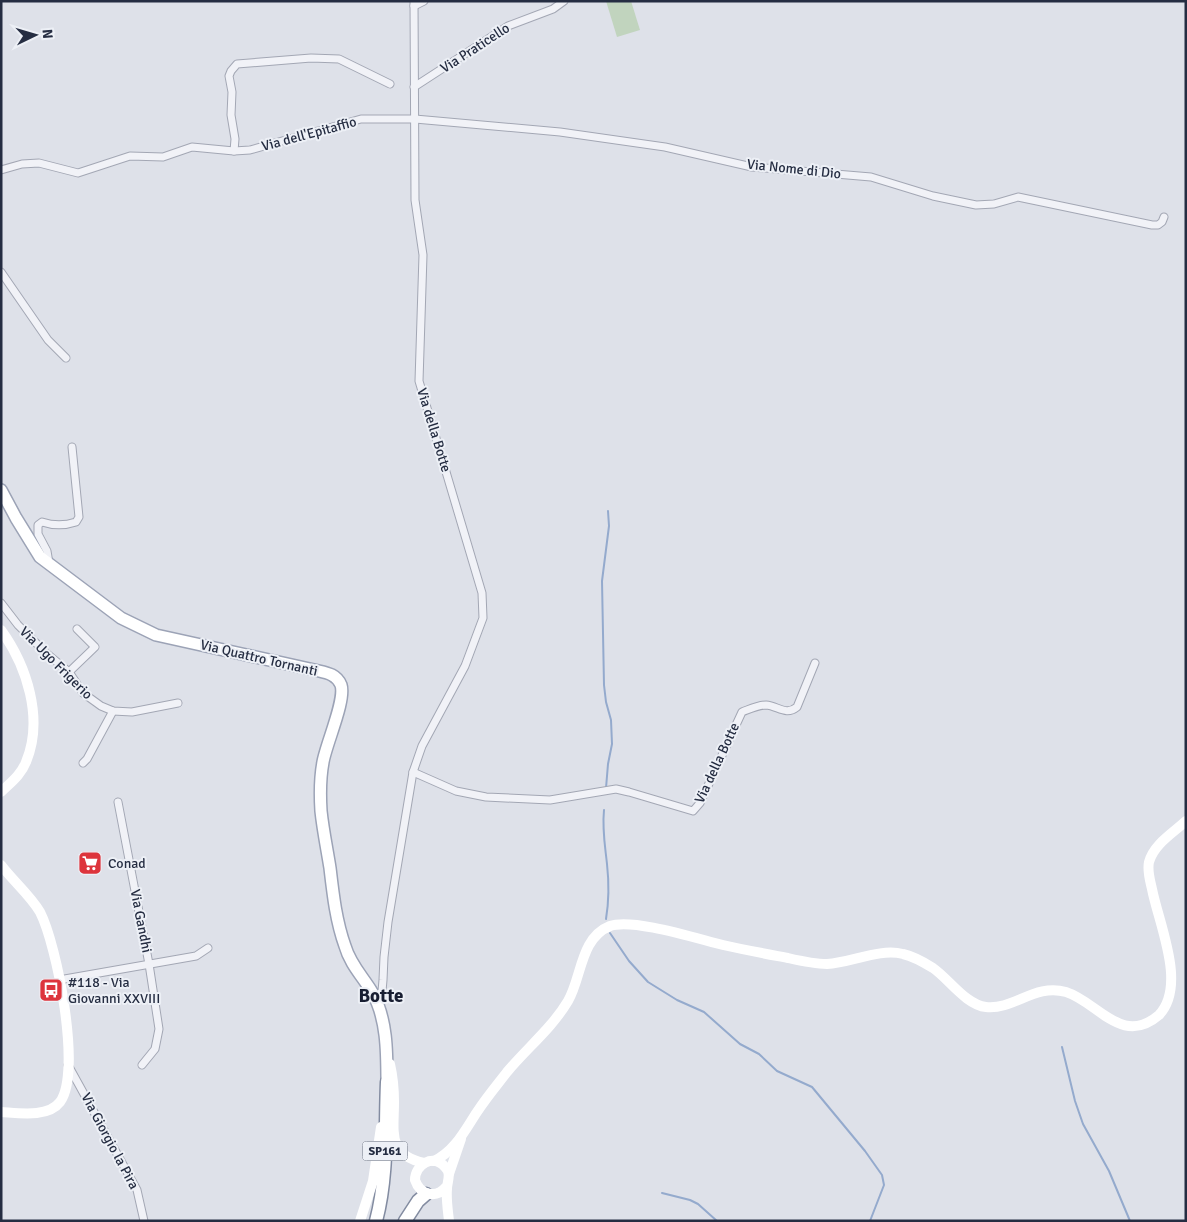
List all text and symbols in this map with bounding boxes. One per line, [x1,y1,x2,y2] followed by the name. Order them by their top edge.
[10,10,60,60] north arrow
[437,19,513,77] street label: Via Praticello
[39,28,56,40] text: N
[260,113,358,155] street label: Via dell'Epitaffio
[746,156,842,182] street label: Via Nome di Dio
[413,386,455,474] street label: Via della Botte
[16,623,96,703] street label: Via Ugo Frigerio
[199,636,319,680] street label: Via Quattro Tornanti
[691,720,743,806] street label: Via della Botte
[77,850,103,876] supermarket icon: Conad
[108,855,146,872] place label: Conad
[126,888,156,954] street label: Via Gandhi
[68,974,160,1007] place label: #118 - Via Giovanni XXVIII
[38,977,64,1003] bus stop icon: #118 - Via Giovanni XXVIII
[358,984,404,1008] district label: Botte
[77,1090,143,1192] street label: Via Giorgio la Pira
[362,1142,408,1160] road number: SP161

